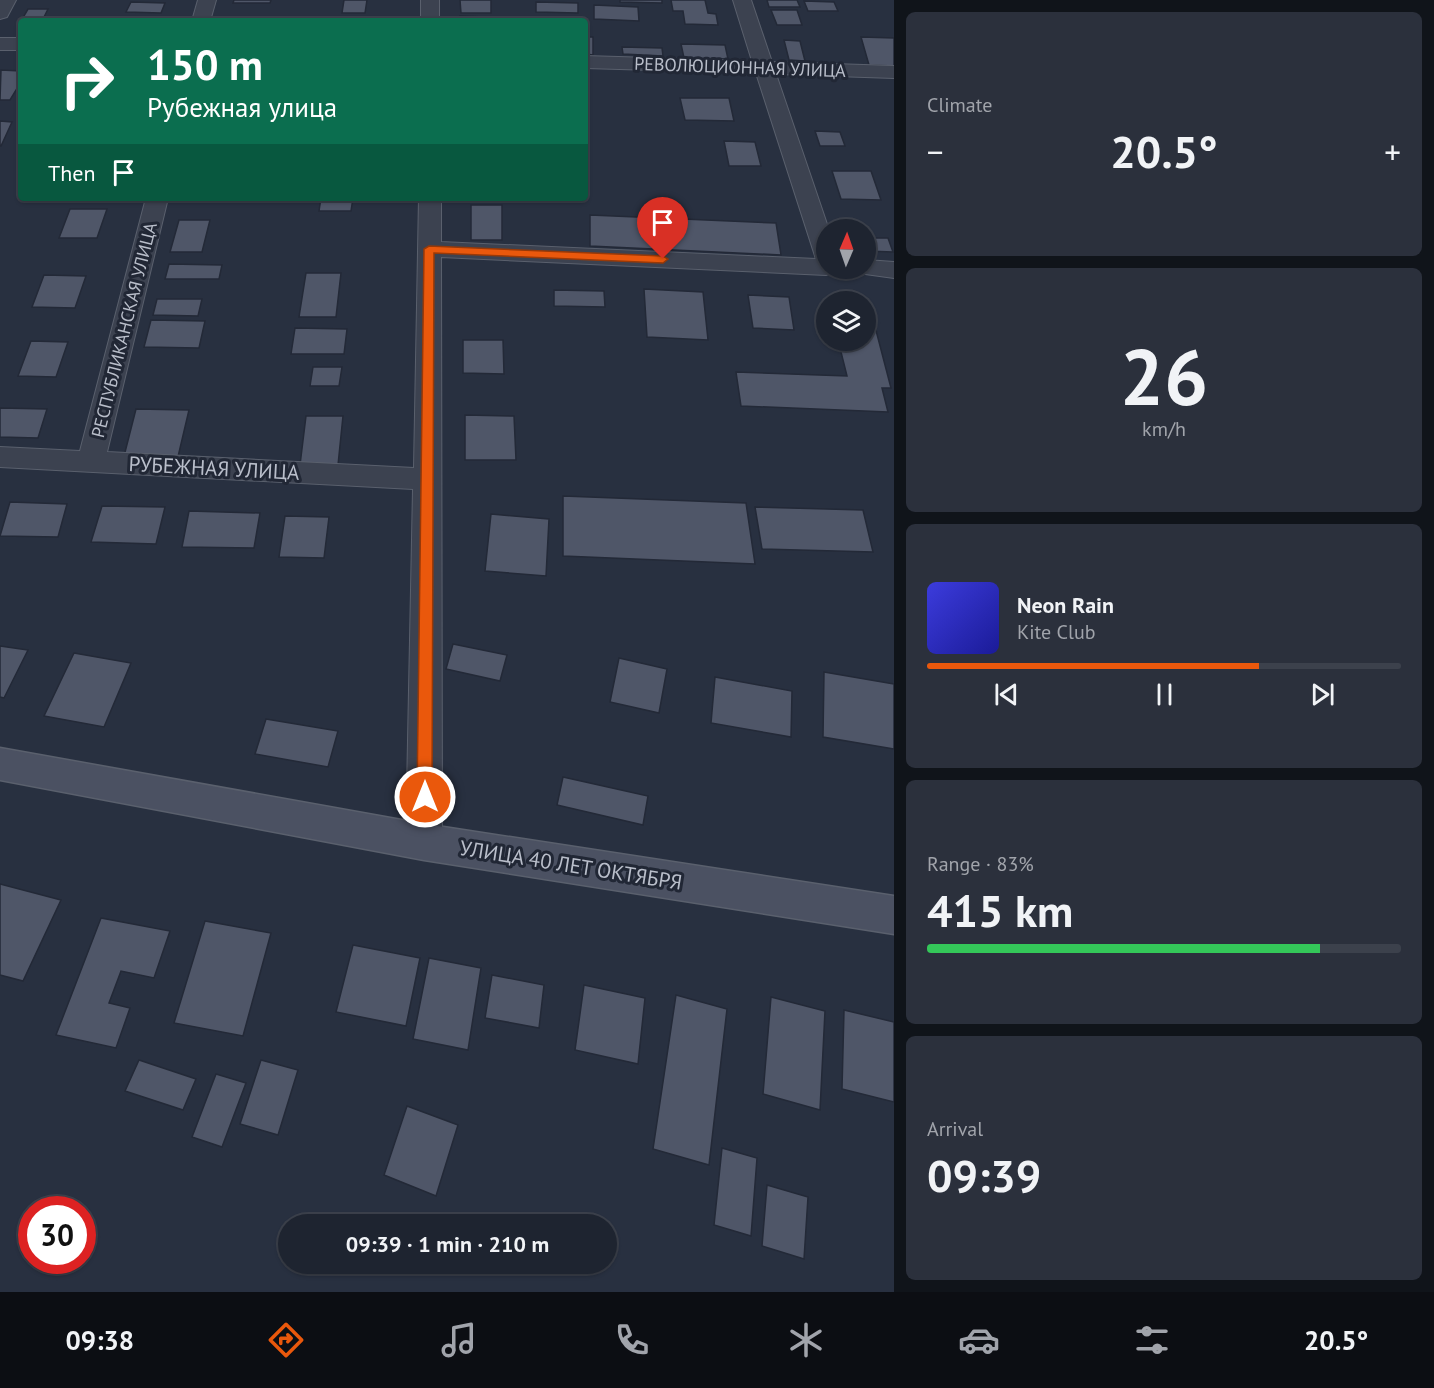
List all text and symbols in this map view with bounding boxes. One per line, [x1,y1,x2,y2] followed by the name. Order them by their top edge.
[147,37,263,92] text: 150 m
[48,42,126,120] icon: right
[634,52,847,82] street label: РЕВОЛЮЦИОННАЯ УЛИЦА
[147,90,337,124] text: Рубежная улица
[927,92,993,118] text: Climate
[1110,122,1218,180] text: 20.5°
[927,130,944,173] text: −
[1384,130,1401,173] text: +
[107,156,140,189] icon: arrive
[48,159,95,187] text: Then
[637,197,688,259] pin
[646,206,679,239] icon: arrive
[816,219,876,279] north arrow
[816,219,876,351] map controls
[86,220,162,440] street label: РЕСПУБЛИКАНСКАЯ УЛИЦА
[816,291,876,351] button: layers
[1120,326,1208,427] text: 26
[1142,416,1186,442] text: km/h
[128,450,301,486] street label: РУБЕЖНАЯ УЛИЦА
[1017,591,1114,619] text: Neon Rain
[1017,619,1095,645] text: Kite Club
[990,678,1023,711] icon: previous
[1148,678,1181,711] icon: pause
[1306,678,1339,711] icon: next
[393,765,457,829] position arrow
[458,834,684,896] street label: УЛИЦА 40 ЛЕТ ОКТЯБРЯ
[927,851,1034,877] text: Range · 83%
[927,881,1073,939] text: 415 km
[927,1116,983,1142] text: Arrival
[927,1146,1041,1204] text: 09:39
[18,1196,96,1274] speed limit sign: 30
[346,1230,549,1258] text: 09:39 · 1 min · 210 m
[265,1319,307,1361] icon: directions
[438,1319,480,1361] icon: music
[611,1319,653,1361] icon: phone
[785,1319,827,1361] icon: climate
[958,1319,1000,1361] icon: car
[1131,1319,1173,1361] icon: filters
[66,1323,134,1357] text: 09:38
[1304,1323,1368,1357] text: 20.5°

